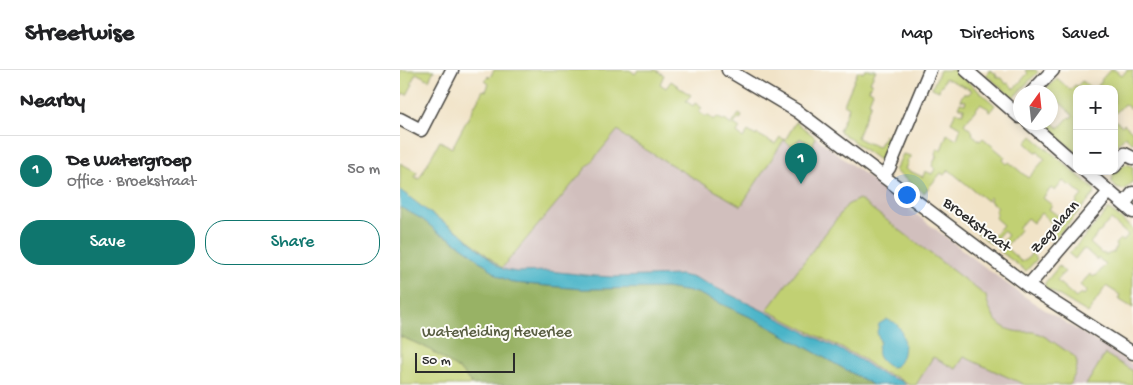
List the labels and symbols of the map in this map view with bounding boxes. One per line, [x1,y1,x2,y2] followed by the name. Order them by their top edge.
[1013,85,1058,130] north arrow
[785,143,817,184] pin: 1
[894,182,920,208] your location
[938,194,1015,259] street label: Broekstraat
[1028,197,1085,259] street label: Zegelaan
[422,324,573,343] park label: Waterleiding Heverlee
[415,350,515,373] scale bar

